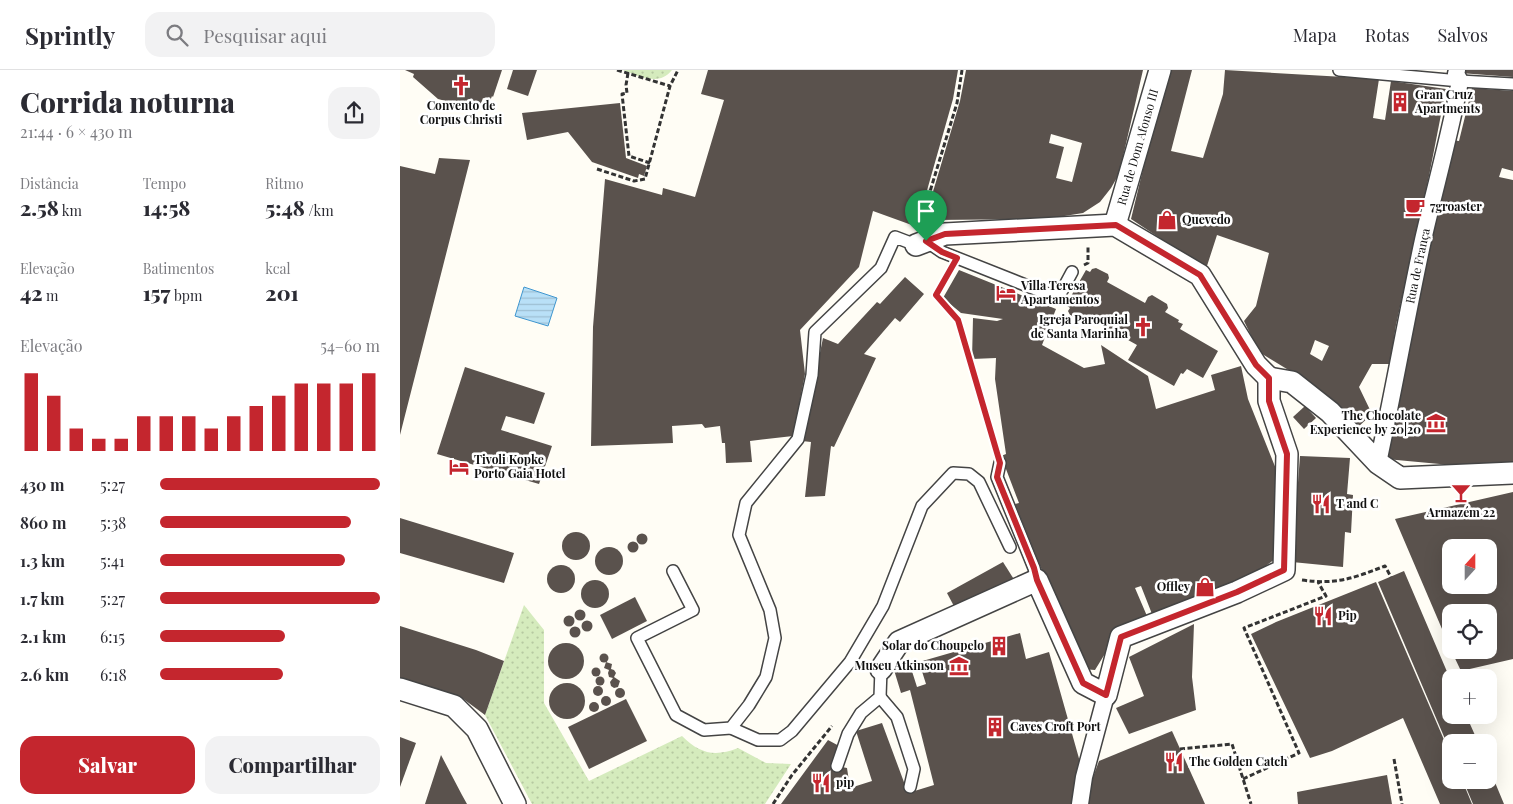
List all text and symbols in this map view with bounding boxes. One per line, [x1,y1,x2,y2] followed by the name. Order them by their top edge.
[145,12,495,57] search box
[25,19,115,51] text: Sprintly
[163,21,191,49] icon: search
[203,22,327,48] text: Pesquisar aqui
[1293,23,1337,47] text: Mapa
[1365,23,1410,47] text: Rotas
[1438,23,1488,47] text: Salvos
[450,75,472,97] church icon: Convento de Corpus Christi
[20,83,235,120] text: Corrida noturna
[1414,86,1481,116] place label: Gran Cruz Apartments
[328,87,380,139] button: share
[1113,87,1161,207] street label: Rua de Dom Afonso III
[1389,91,1411,113] building icon: Gran Cruz Apartments
[420,97,502,127] place label: Convento de Corpus Christi
[20,121,133,142] text: 21:44 · 6 × 430 m
[20,174,79,193] text: Distância
[143,174,186,193] text: Tempo
[265,174,304,193] text: Ritmo
[905,190,947,241] pin
[20,193,59,221] text: 2.58
[143,193,190,221] text: 14:58
[265,193,305,221] text: 5:48
[1404,196,1426,218] cafe icon: 7groaster
[912,197,940,225] icon: arrive
[1430,198,1482,214] place label: 7groaster
[59,201,82,220] text: km
[305,201,334,220] text: /km
[1156,209,1178,231] shop icon: Quevedo
[1182,211,1231,227] place label: Quevedo
[1401,227,1433,305] street label: Rua de França
[20,259,75,278] text: Elevação
[143,259,214,278] text: Batimentos
[265,259,290,278] text: kcal
[1020,277,1100,307] place label: Villa Teresa Apartamentos
[20,278,43,306] text: 42
[143,278,170,306] text: 157
[265,278,299,306] text: 201
[995,282,1017,304] hotel icon: Villa Teresa Apartamentos
[43,286,59,305] text: m
[170,286,202,305] text: bpm
[1031,311,1129,341] place label: Igreja Paroquial de Santa Marinha
[1132,316,1154,338] church icon: Igreja Paroquial de Santa Marinha
[20,335,82,356] text: Elevação
[320,335,380,356] text: 54–60 m
[1310,407,1421,437] place label: The Chocolate Experience by 20|20
[1425,412,1447,434] museum icon: The Chocolate Experience by 20|20
[474,451,566,481] place label: Tivoli Kopke Porto Gaia Hotel
[448,456,470,478] hotel icon: Tivoli Kopke Porto Gaia Hotel
[20,474,65,495] text: 430 m
[100,474,125,495] text: 5:27
[1450,482,1472,504] bar icon: Armazém 22
[1310,493,1332,515] restaurant icon: T and C
[1336,495,1379,511] place label: T and C
[1426,504,1495,520] place label: Armazém 22
[20,512,66,533] text: 860 m
[100,512,126,533] text: 5:38
[1442,539,1498,594] north arrow
[1442,539,1497,789] map controls
[20,550,65,571] text: 1.3 km
[100,550,125,571] text: 5:41
[1194,576,1216,598] shop icon: Offley
[1157,578,1191,594] place label: Offley
[20,588,64,609] text: 1.7 km
[100,588,125,609] text: 5:27
[1442,604,1497,659] button: locate
[1312,605,1334,627] restaurant icon: Pip
[1338,607,1357,623] place label: Pip
[20,626,66,647] text: 2.1 km
[100,626,125,647] text: 6:15
[988,635,1010,657] building icon: Solar do Choupelo
[882,637,984,653] place label: Solar do Choupelo
[948,655,970,677] museum icon: Museu Atkinson
[854,657,945,673] place label: Museu Atkinson
[20,664,69,685] text: 2.6 km
[100,664,127,685] text: 6:18
[1442,669,1497,724] button: +
[984,716,1006,738] building icon: Caves Croft Port
[1010,718,1102,734] place label: Caves Croft Port
[1442,734,1497,789] button: −
[20,736,195,794] button: Salvar
[205,736,380,794] button: Compartilhar
[1163,751,1185,773] restaurant icon: The Golden Catch
[1189,753,1288,769] place label: The Golden Catch
[810,772,832,794] restaurant icon: pip
[836,774,854,790] place label: pip

